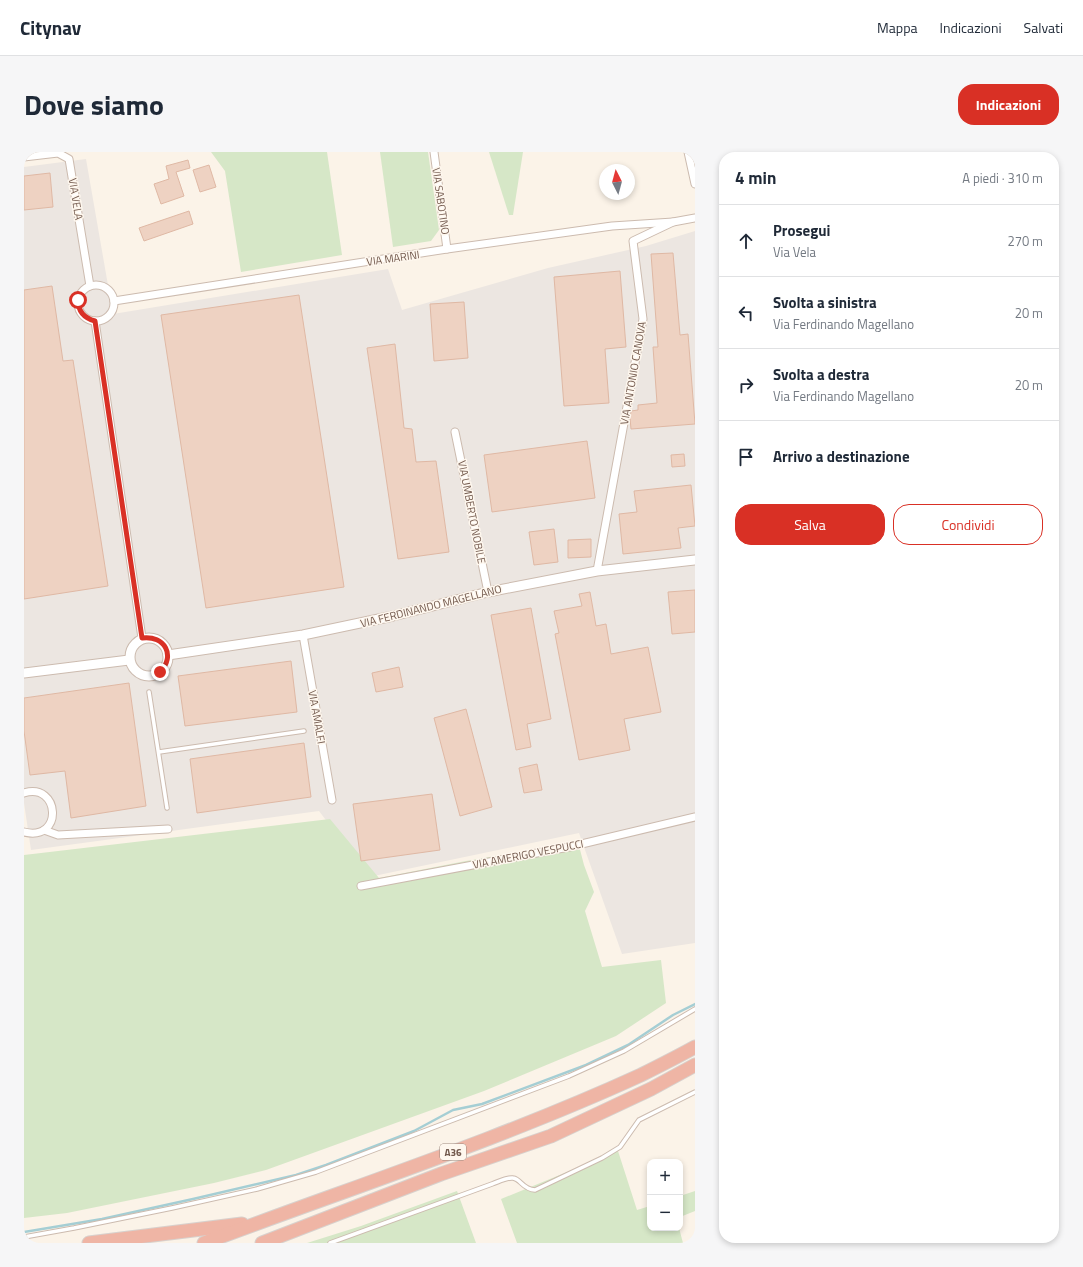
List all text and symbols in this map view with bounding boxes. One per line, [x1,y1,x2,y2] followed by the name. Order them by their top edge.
[20,13,81,42] text: Citynav
[877,17,918,38] text: Mappa
[940,17,1002,38] text: Indicazioni
[1024,17,1063,38] text: Salvati
[24,83,164,126] text: Dove siamo
[958,84,1059,125] button: Indicazioni
[599,164,635,200] north arrow
[735,165,776,191] text: 4 min
[428,166,454,236] street label: VIA SABOTINO
[962,168,1043,188] text: A piedi · 310 m
[65,177,87,222] street label: VIA VELA
[773,219,830,242] text: Prosegui
[735,230,757,252] icon: ahead
[1007,231,1043,251] text: 270 m
[773,242,816,262] text: Via Vela
[365,246,421,270] street label: VIA MARINI
[69,291,87,309] route start
[773,291,877,314] text: Svolta a sinistra
[735,302,757,324] icon: left
[1015,303,1043,323] text: 20 m
[773,314,914,334] text: Via Ferdinando Magellano
[616,320,650,426] street label: VIA ANTONIO CANOVA
[773,363,870,386] text: Svolta a destra
[735,374,757,396] icon: right
[1015,375,1043,395] text: 20 m
[773,386,914,406] text: Via Ferdinando Magellano
[773,445,910,468] text: Arrivo a destinazione
[735,446,757,468] icon: arrive
[454,459,490,565] street label: VIA UMBERTO NOBILE
[735,504,885,545] button: Salva
[893,504,1043,545] button: Condividi
[359,581,503,631] street label: VIA FERDINANDO MAGELLANO
[151,663,169,681] route end
[304,689,330,745] street label: VIA AMALFI
[471,835,585,873] street label: VIA AMERIGO VESPUCCI
[440,1144,466,1160] road number: A36
[647,1159,683,1231] map controls
[647,1159,683,1195] button: +
[647,1195,683,1231] button: −

